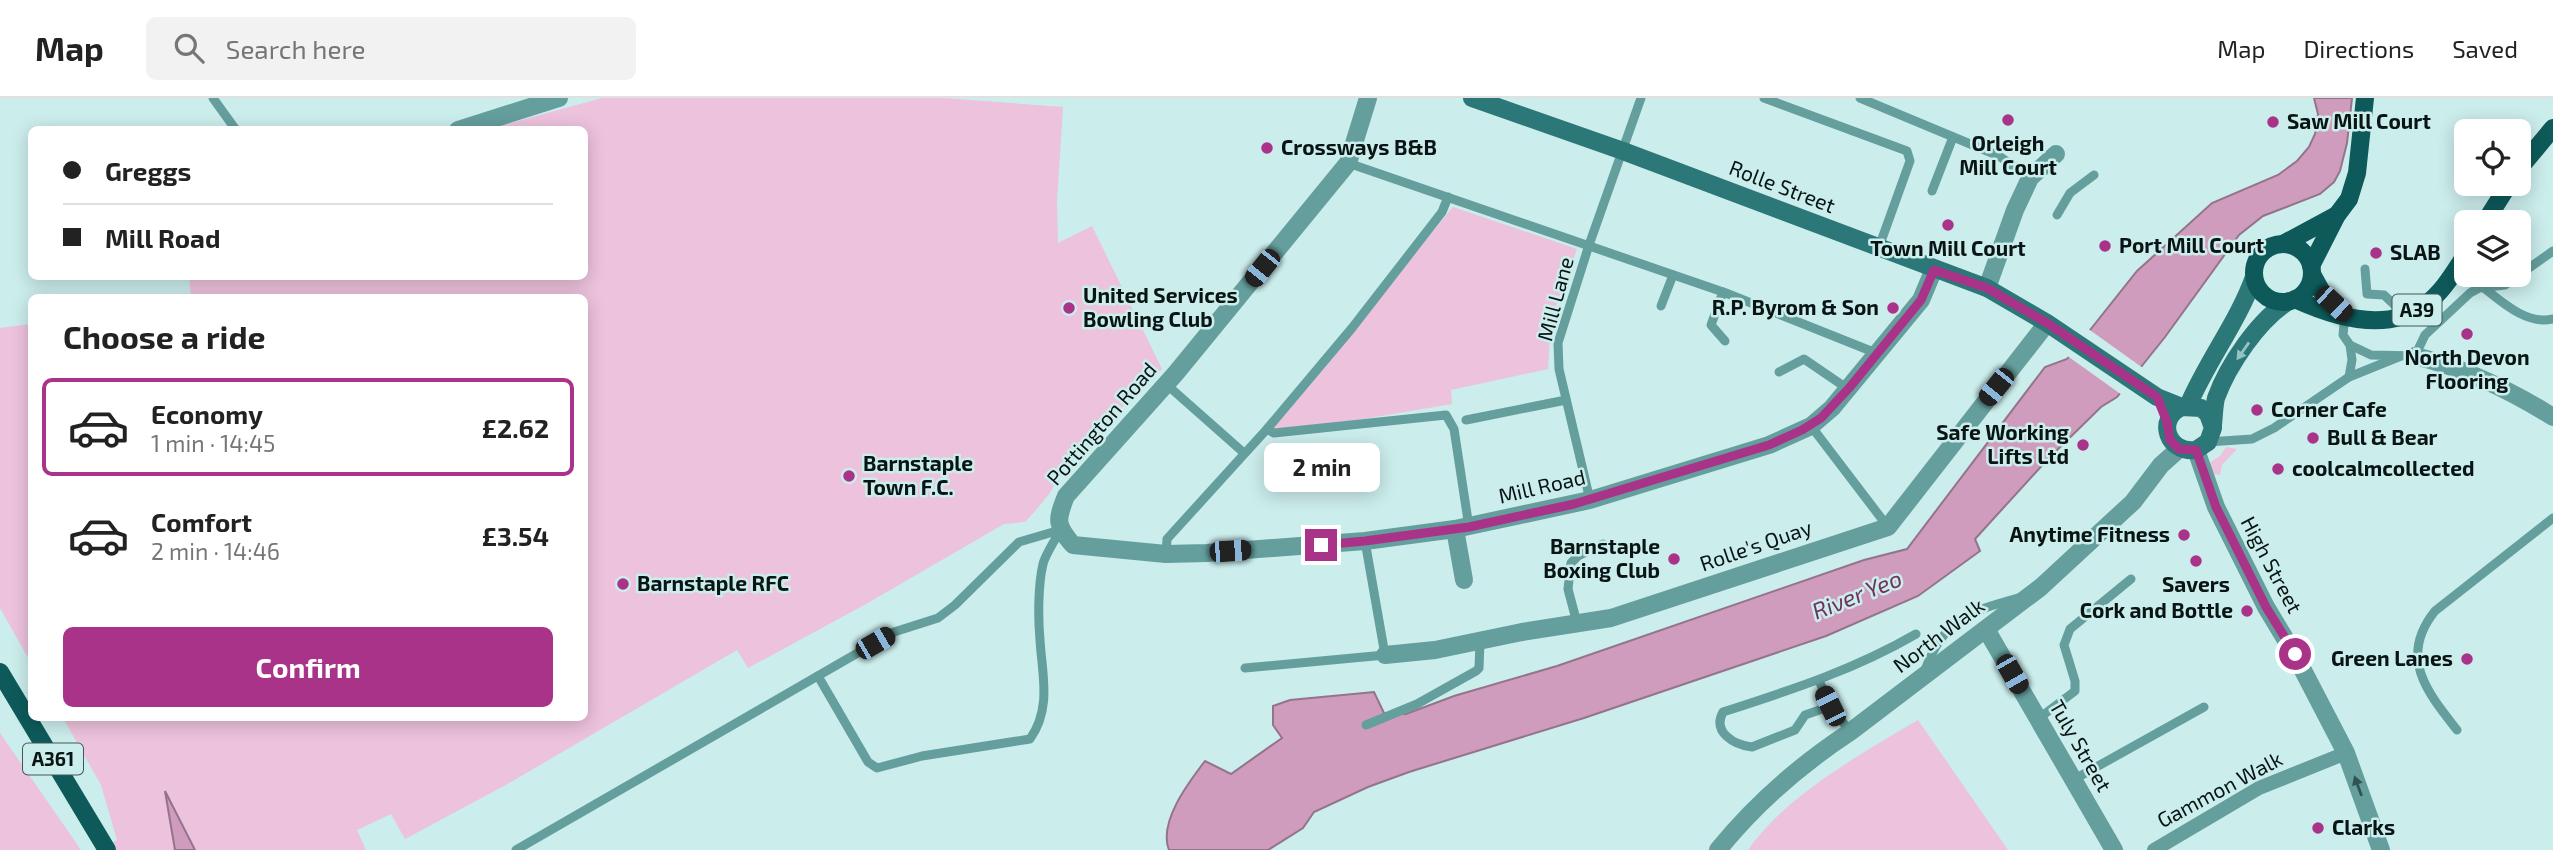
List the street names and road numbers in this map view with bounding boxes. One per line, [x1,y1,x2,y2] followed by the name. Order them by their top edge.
[1726,154,1839,217] street label: Rolle Street
[1531,254,1578,343] street label: Mill Lane
[2392,294,2442,326] road number: A39
[1041,357,1161,490] street label: Pottington Road
[1496,463,1588,508] street label: Mill Road
[2236,512,2308,617] street label: High Street
[1696,514,1815,576] street label: Rolle's Quay
[1887,592,1989,677] street label: North Walk
[2045,695,2118,796] street label: Tuly Street
[23,744,83,774] road number: A361
[2152,745,2286,832] street label: Gammon Walk

